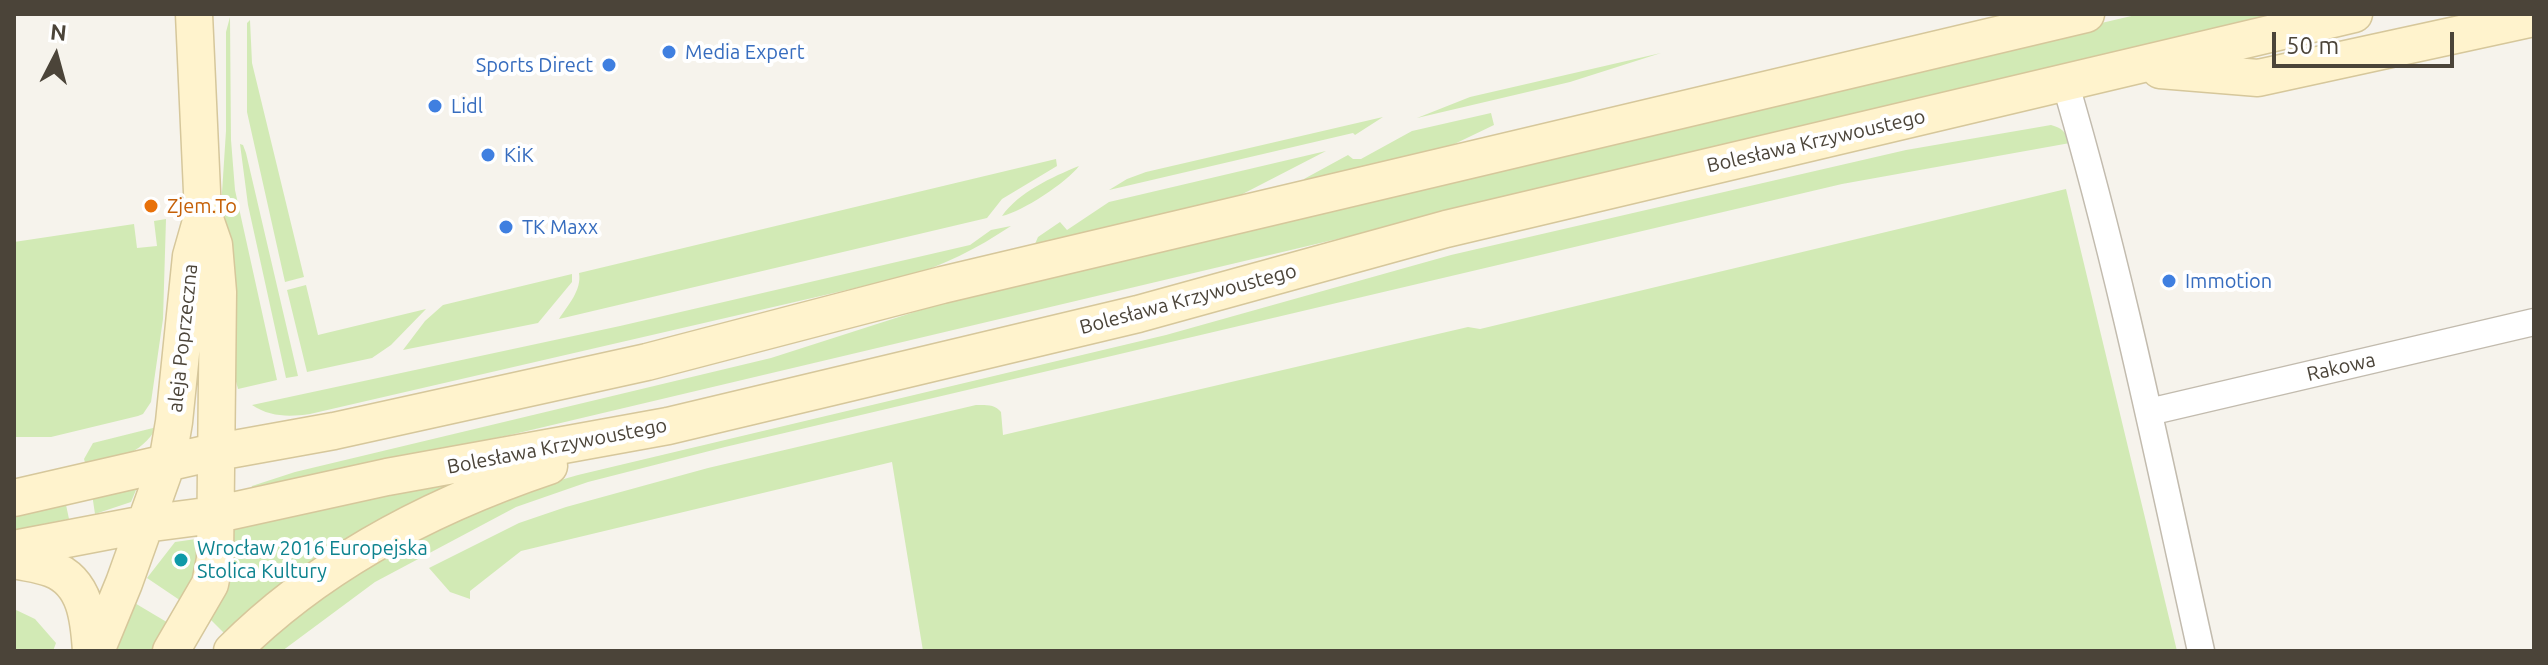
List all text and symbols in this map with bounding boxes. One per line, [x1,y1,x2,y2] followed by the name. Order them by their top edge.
[16,16,96,96] north arrow
[2276,16,2458,66] scale bar
[49,18,68,45] text: N
[2286,32,2339,59] text: 50 m
[685,40,805,64] place label: Media Expert
[660,43,678,61] marker: Media Expert
[476,53,593,77] place label: Sports Direct
[600,56,618,74] marker: Sports Direct
[451,94,483,118] place label: Lidl
[426,97,444,115] marker: Lidl
[1704,104,1928,178] street label: Bolesława Krzywoustego
[504,143,534,167] place label: KiK
[479,146,497,164] marker: KiK
[167,194,237,218] place label: Zjem.To
[142,197,160,215] marker: Zjem.To
[522,215,598,239] place label: TK Maxx
[497,218,515,236] marker: TK Maxx
[1077,258,1299,340] street label: Bolesława Krzywoustego
[163,263,203,413] street label: aleja Poprzeczna
[2185,269,2272,293] place label: Immotion
[2160,272,2178,290] marker: Immotion
[2304,347,2378,387] street label: Rakowa
[445,413,669,479] street label: Bolesława Krzywoustego
[197,536,428,583] place label: Wrocław 2016 Europejska Stolica Kultury
[172,551,190,569] marker: Wrocław 2016 Europejska Stolica Kultury

